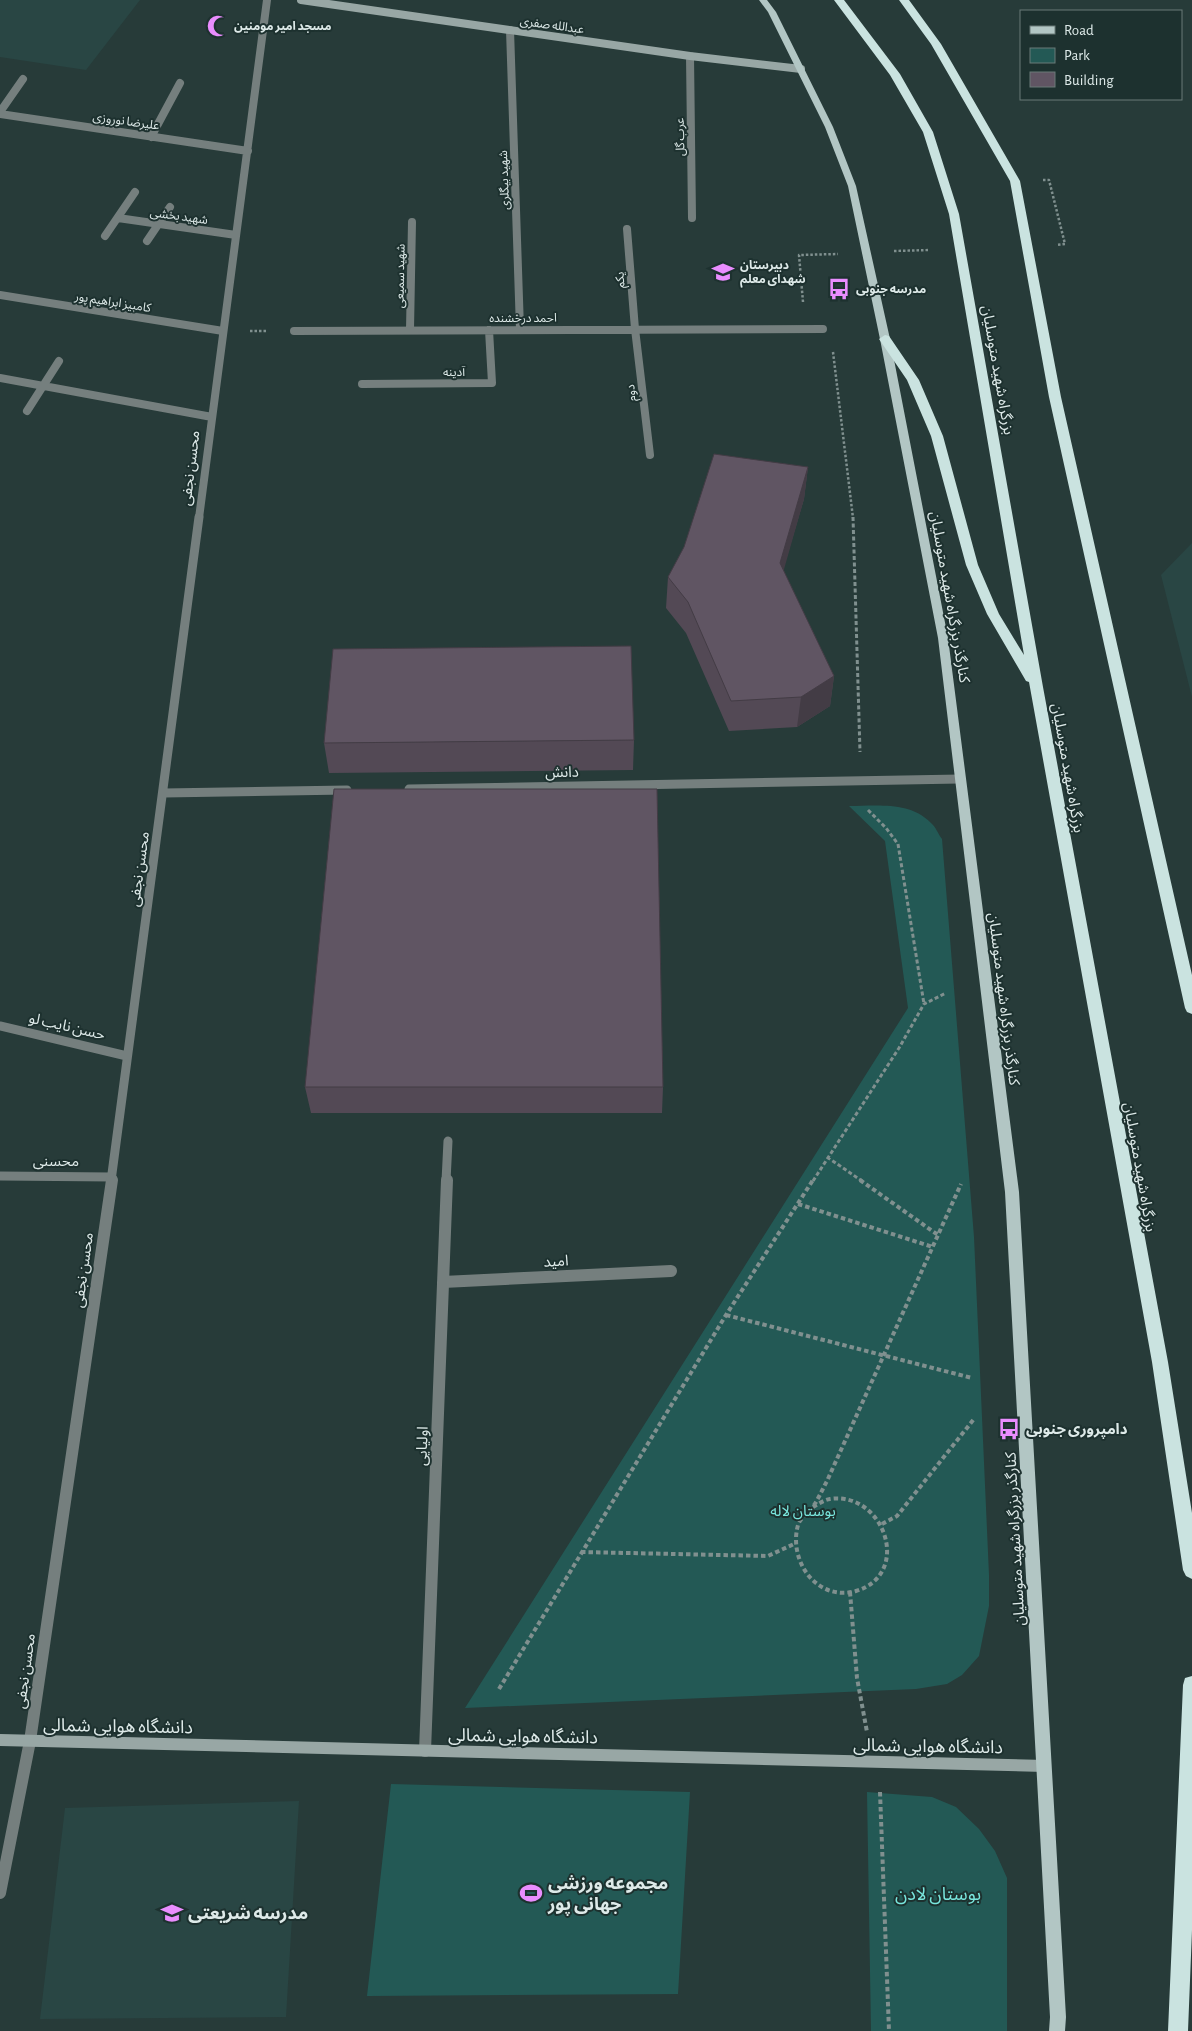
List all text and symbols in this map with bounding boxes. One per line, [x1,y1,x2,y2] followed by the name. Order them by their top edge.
[1020,10,1182,100] legend
[205,13,231,39] mosque icon: مسجد امیر مومنین
[519,15,585,36] street label: عبدالله صفری
[234,20,332,33] place label: مسجد امیر مومنین
[1064,23,1094,38] text: Road
[1064,48,1090,63] text: Park
[1064,73,1114,88] text: Building
[92,110,160,133] street label: علیرضا نوروزی
[674,118,688,156] street label: عرب گل
[497,150,512,210] street label: شهید بیگلری
[149,206,209,227] street label: شهید بخشی
[393,244,408,308] street label: شهید سمیعی
[710,259,736,285] school or university icon: دبیرستان شهدای معلم
[740,259,806,288] place label: دبیرستان شهدای معلم
[613,271,630,289] street label: یکم
[826,276,852,302] bus stop icon: مدرسه جنوبی
[856,283,926,296] place label: مدرسه جنوبی
[72,290,153,317] street label: کامبیز ابراهیم پور
[978,304,1017,436] street label: بزرگراه شهید متوسلیان
[489,312,557,325] street label: احمد درخشنده
[443,366,466,379] street label: آدینه
[624,383,641,402] street label: دوم
[178,430,204,507] street label: محسن نجفی
[926,510,973,685] street label: کنارگذر بزرگراه شهید متوسلیان
[1048,702,1087,834] street label: بزرگراه شهید متوسلیان
[545,765,579,781] street label: دانش
[127,831,153,908] street label: محسن نجفی
[984,912,1023,1087] street label: کنارگذر بزرگراه شهید متوسلیان
[27,1010,107,1044] street label: حسن نایب لو
[1120,1101,1159,1233] street label: بزرگراه شهید متوسلیان
[33,1154,79,1170] street label: محسنی
[71,1232,97,1309] street label: محسن نجفی
[543,1253,569,1270] street label: امید
[996,1416,1022,1442] bus stop icon: دامپروری جنوبی
[1026,1422,1128,1439] place label: دامپروری جنوبی
[414,1426,432,1466] street label: اولیایی
[1002,1451,1029,1626] street label: کنارگذر بزرگراه شهید متوسلیان
[770,1504,836,1520] park label: بوستان لاله
[13,1633,39,1710] street label: محسن نجفی
[43,1716,193,1738] street label: دانشگاه هوایی شمالی
[448,1726,598,1748] street label: دانشگاه هوایی شمالی
[853,1736,1003,1758] street label: دانشگاه هوایی شمالی
[547,1875,668,1916] place label: مجموعه ورزشی جهانی پور
[518,1880,544,1906] sports icon: مجموعه ورزشی جهانی پور
[895,1886,981,1905] park label: بوستان لادن
[159,1900,185,1926] school or university icon: مدرسه شریعتی
[188,1905,308,1924] place label: مدرسه شریعتی

